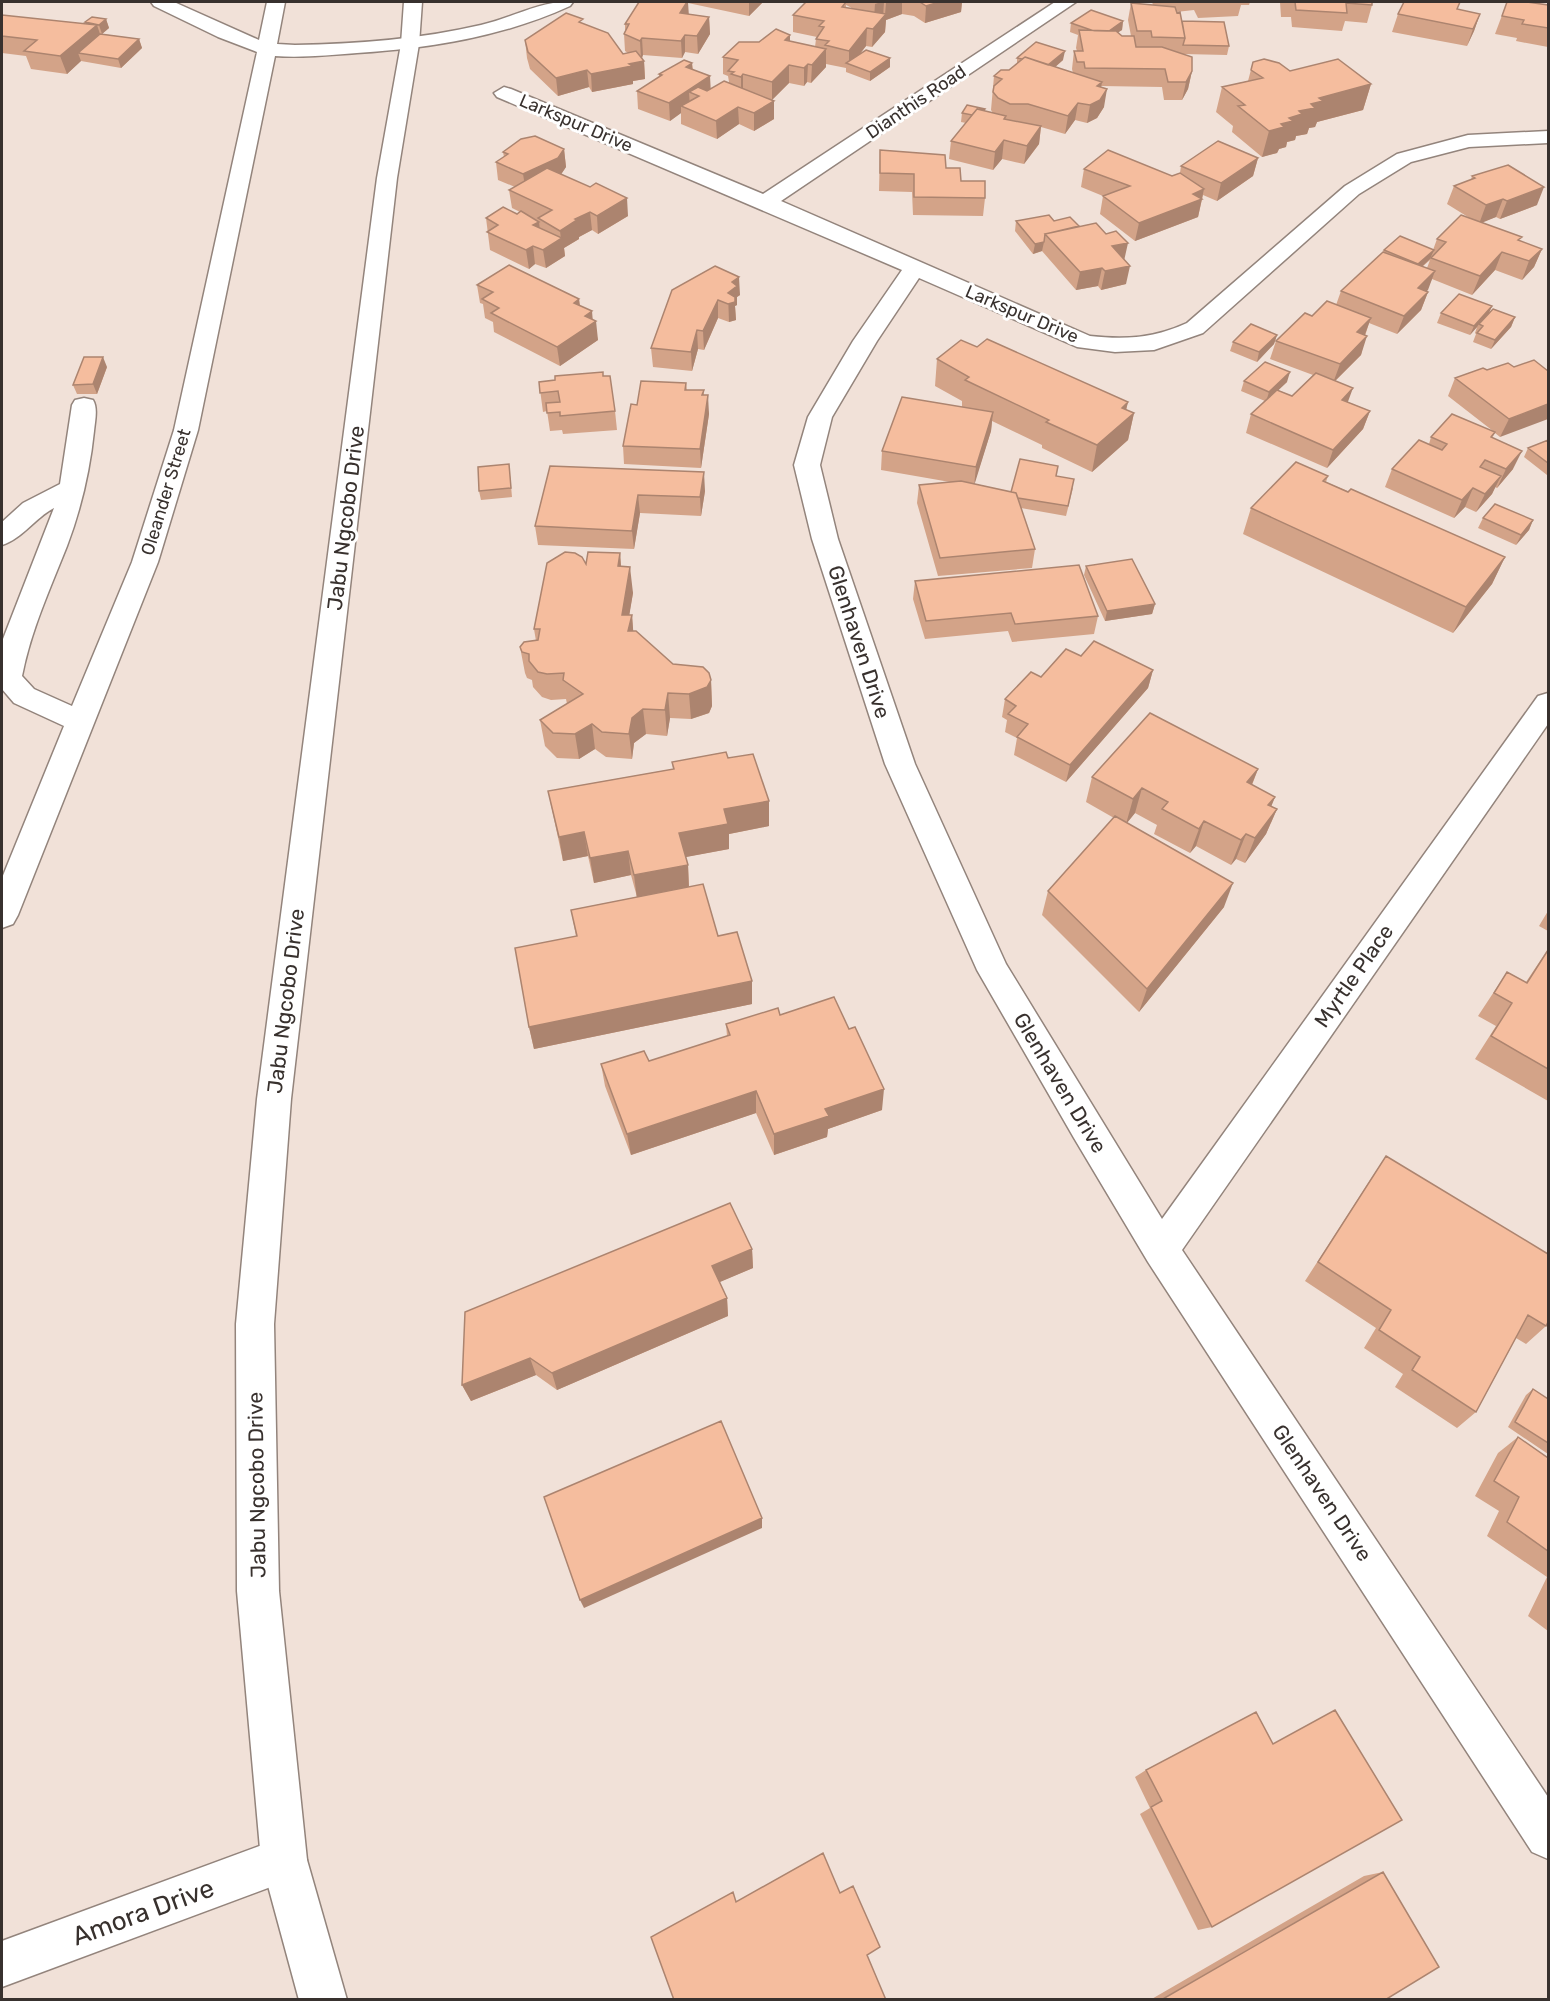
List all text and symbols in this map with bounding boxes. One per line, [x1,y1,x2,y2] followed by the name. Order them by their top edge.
[862,60,970,144] street label: Dianthis Road
[516,89,636,157] street label: Larkspur Drive
[962,280,1082,348] street label: Larkspur Drive
[322,424,369,612] street label: Jabu Ngcobo Drive
[136,426,196,558] street label: Oleander Street
[823,562,896,722] street label: Glenhaven Drive
[262,907,309,1095] street label: Jabu Ngcobo Drive
[1309,919,1398,1032] street label: Myrtle Place
[1009,1008,1112,1158] street label: Glenhaven Drive
[242,1392,271,1578] street label: Jabu Ngcobo Drive
[1267,1420,1377,1566] street label: Glenhaven Drive
[68,1873,218,1952] street label: Amora Drive

